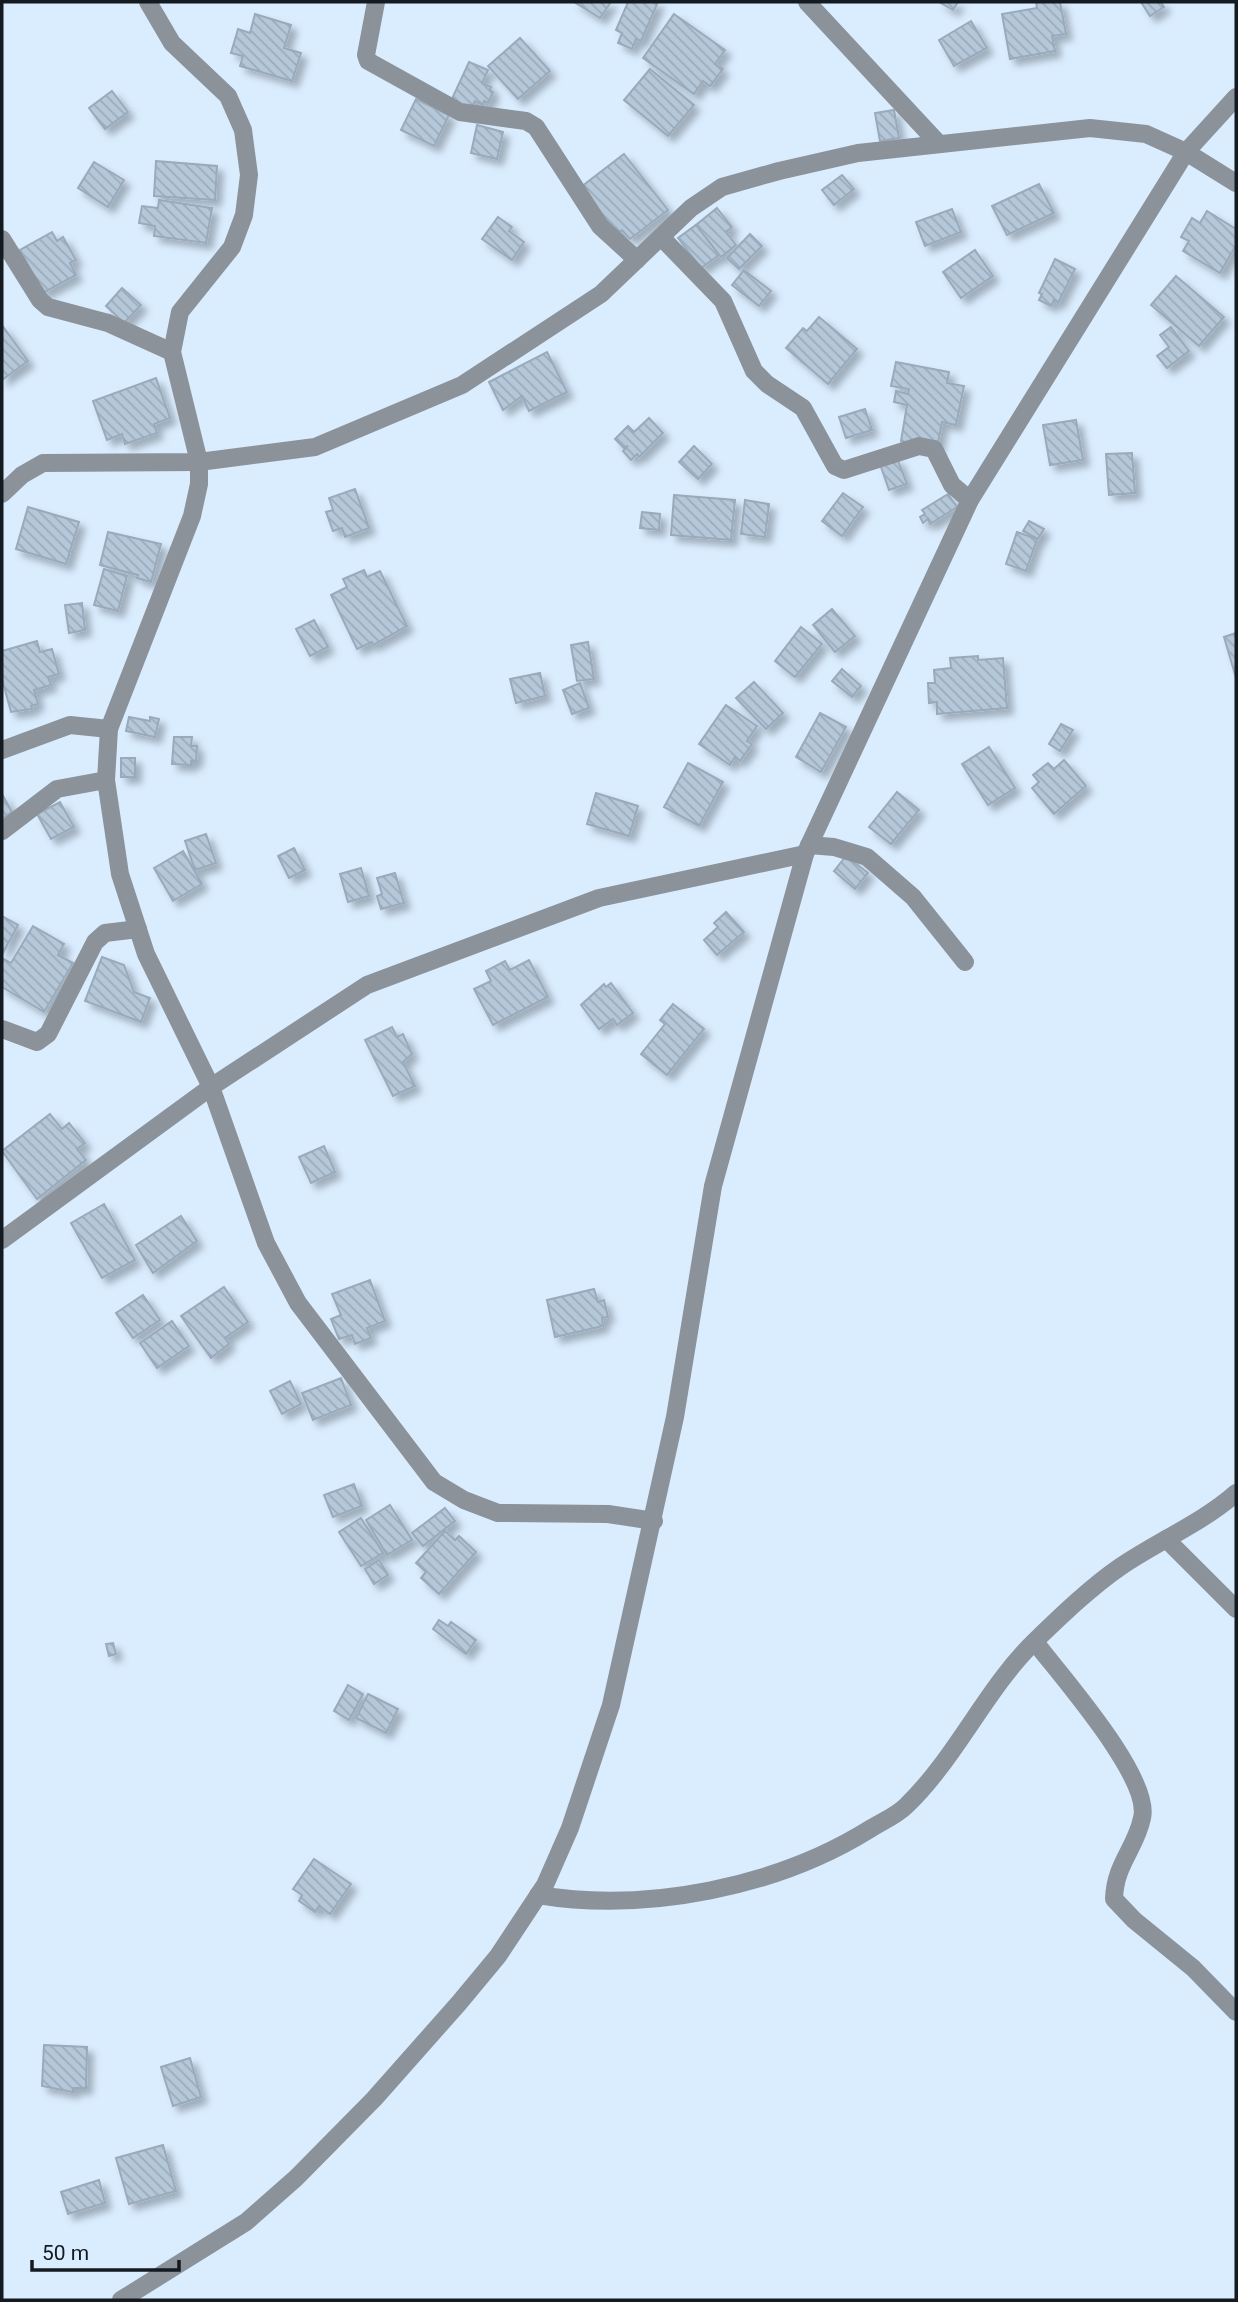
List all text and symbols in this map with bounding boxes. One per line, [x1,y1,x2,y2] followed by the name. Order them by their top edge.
[32,2228,178,2272] scale bar
[42,2241,89,2265] text: 50 m

